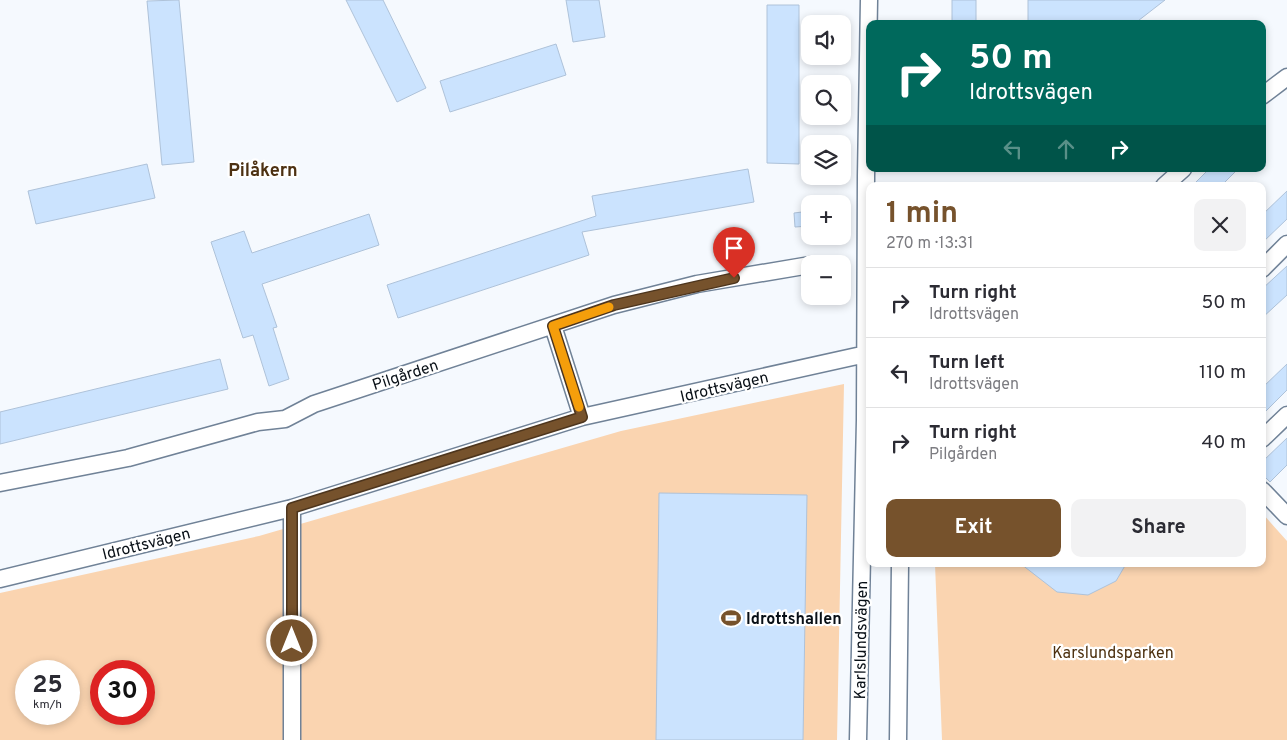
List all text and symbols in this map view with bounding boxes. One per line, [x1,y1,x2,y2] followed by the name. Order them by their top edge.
[801,15,851,305] map controls
[801,15,851,65] button: sound
[969,37,1053,81] text: 50 m
[886,40,951,105] icon: right
[801,75,851,125] button: search
[969,80,1093,107] text: Idrottsvägen
[801,135,851,185] button: layers
[999,135,1027,163] icon: left
[1052,135,1080,163] icon: ahead
[1105,135,1133,163] icon: right
[228,160,298,183] district label: Pilåkern
[801,195,851,245] button: +
[886,196,958,233] text: 1 min
[1194,199,1246,251] button: close
[713,227,755,278] pin
[720,234,748,262] icon: arrive
[886,234,973,254] text: 270 m · 13:31
[801,255,851,305] button: −
[929,281,1017,305] text: Turn right
[886,289,914,317] icon: right
[1201,291,1246,315] text: 50 m
[929,305,1019,325] text: Idrottsvägen
[929,351,1005,375] text: Turn left
[370,356,441,396] street label: Pilgården
[886,359,914,387] icon: left
[1199,361,1246,385] text: 110 m
[678,368,771,408] street label: Idrottsvägen
[929,375,1019,395] text: Idrottsvägen
[929,421,1017,445] text: Turn right
[886,429,914,457] icon: right
[1201,431,1246,455] text: 40 m
[929,445,997,465] text: Pilgården
[886,499,1061,557] button: Exit
[1071,499,1246,557] button: Share
[100,524,193,566] street label: Idrottsvägen
[851,581,873,699] street label: Karlslundsvägen
[720,607,742,629] sports icon: Idrottshallen
[746,610,842,630] place label: Idrottshallen
[265,614,317,666] position arrow
[1052,644,1174,664] park label: Karslundsparken
[90,660,155,725] speed limit sign: 30
[32,670,63,702] text: 25
[33,697,62,713] text: km/h

